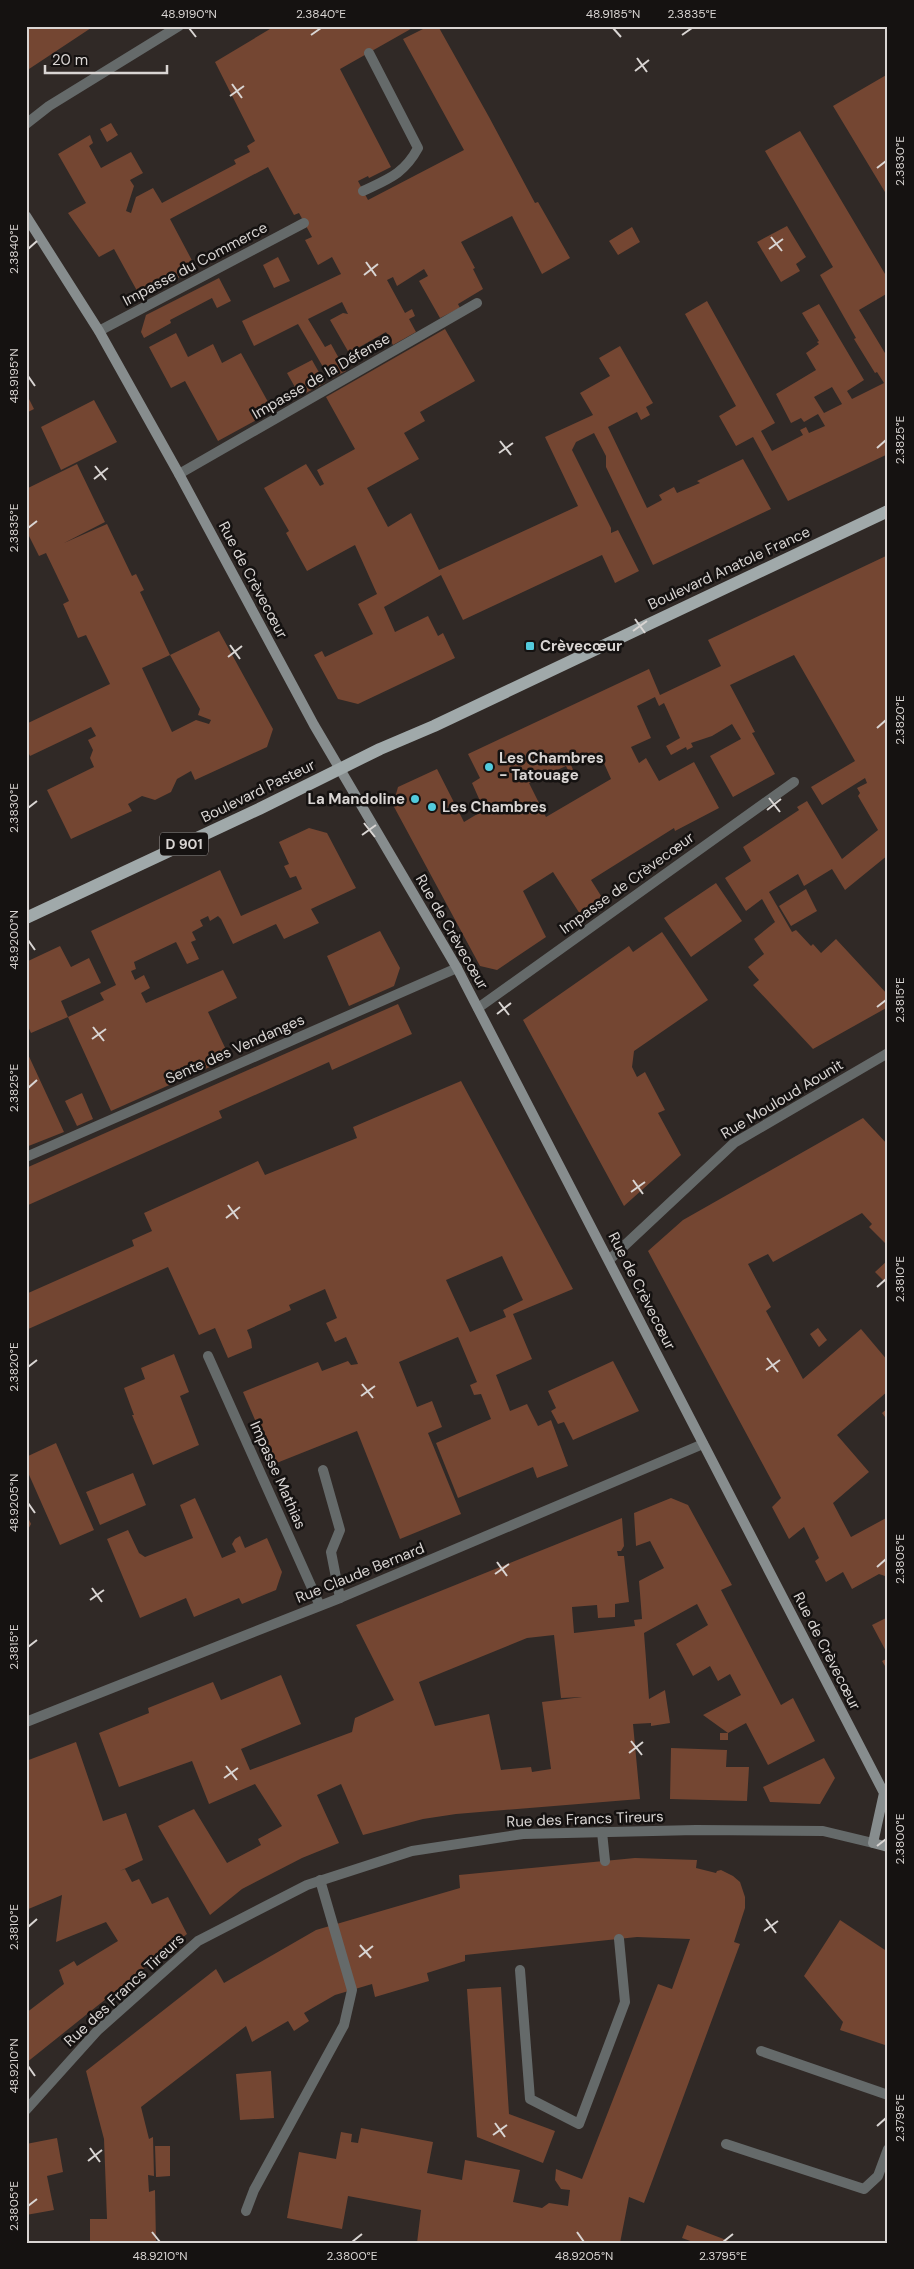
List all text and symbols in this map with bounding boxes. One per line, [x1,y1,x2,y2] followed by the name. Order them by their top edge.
[161,6,217,22] text: 48.9190°N
[296,6,346,22] text: 2.3840°E
[586,6,640,22] text: 48.9185°N
[668,6,717,22] text: 2.3835°E
[45,42,168,74] scale bar
[52,50,88,70] text: 20 m
[892,136,908,186] text: 2.3830°E
[119,217,271,311] street label: Impasse du Commerce
[6,224,22,274] text: 2.3840°E
[248,328,394,424] street label: Impasse de la Défense
[6,349,22,403] text: 48.9195°N
[892,415,908,464] text: 2.3825°E
[6,503,22,552] text: 2.3835°E
[214,518,292,642] street label: Rue de Crèvecœur
[645,522,813,614] street label: Boulevard Anatole France
[540,636,622,656] place label: Crèvecœur
[524,640,536,652] marker: Crèvecœur
[892,695,908,745] text: 2.3820°E
[499,748,604,785] place label: Les Chambres - Tatouage
[198,755,319,827] street label: Boulevard Pasteur
[483,761,495,773] marker: Les Chambres - Tatouage
[6,783,22,833] text: 2.3830°E
[308,789,405,809] place label: La Mandoline
[409,793,421,805] marker: La Mandoline
[442,797,547,817] place label: Les Chambres
[426,801,438,813] marker: Les Chambres
[556,827,699,939] street label: Impasse de Crèvecœur
[160,832,208,856] road number: D 901
[411,871,493,994] street label: Rue de Crèvecœur
[6,910,22,970] text: 48.9200°N
[892,977,908,1023] text: 2.3815°E
[162,1009,308,1089] street label: Sente des Vendanges
[717,1054,847,1143] street label: Rue Mouloud Aounit
[6,1063,22,1112] text: 2.3825°E
[604,1229,681,1354] street label: Rue de Crèvecœur
[892,1256,908,1302] text: 2.3810°E
[6,1342,22,1392] text: 2.3820°E
[245,1418,311,1532] street label: Impasse Mathias
[6,1474,22,1532] text: 48.9205°N
[892,1534,908,1584] text: 2.3805°E
[293,1538,427,1608] street label: Rue Claude Bernard
[789,1589,866,1714] street label: Rue de Crèvecœur
[6,1624,22,1670] text: 2.3815°E
[506,1806,664,1832] street label: Rue des Francs Tireurs
[892,1813,908,1865] text: 2.3800°E
[6,1904,22,1950] text: 2.3810°E
[60,1929,188,2051] street label: Rue des Francs Tireurs
[6,2038,22,2094] text: 48.9210°N
[892,2094,908,2142] text: 2.3795°E
[6,2181,22,2231] text: 2.3805°E
[132,2248,188,2264] text: 48.9210°N
[327,2248,378,2264] text: 2.3800°E
[555,2248,613,2264] text: 48.9205°N
[699,2248,747,2264] text: 2.3795°E

